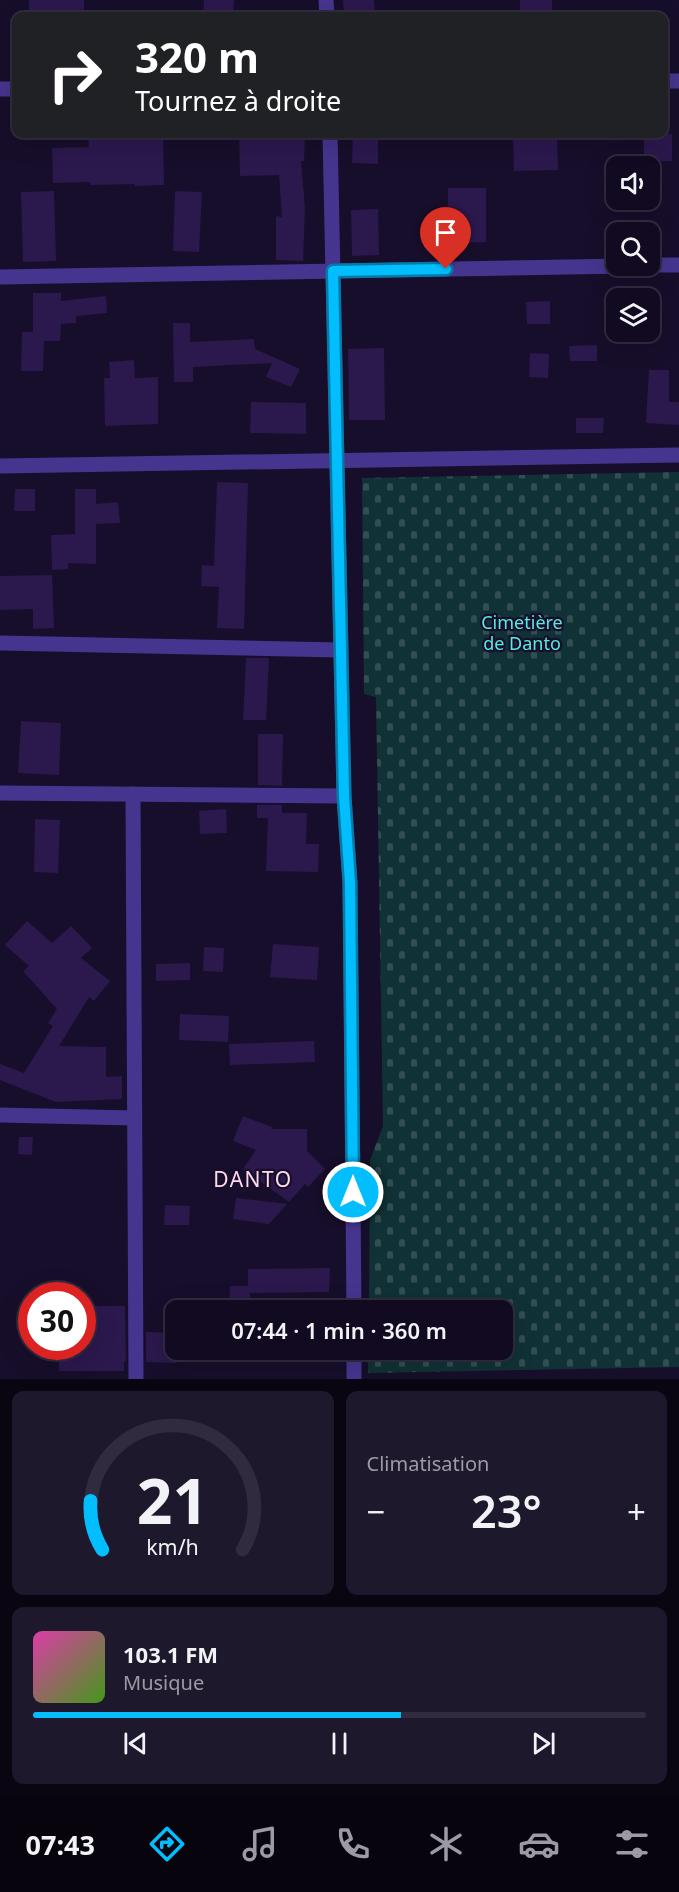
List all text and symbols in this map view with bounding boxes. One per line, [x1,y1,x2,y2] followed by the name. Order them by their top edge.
[135,28,259,85] text: 320 m
[36,36,114,114] icon: right
[135,82,341,119] text: Tournez à droite
[606,156,660,342] map controls
[606,156,660,210] button: sound
[420,207,471,269] pin
[429,216,462,249] icon: arrive
[606,222,660,276] button: search
[606,288,660,342] button: layers
[481,610,563,655] park label: Cimetière de Danto
[321,1160,385,1224] position arrow
[213,1165,293,1193] district label: DANTO
[18,1282,96,1360] speed limit sign: 30
[231,1315,447,1345] text: 07:44 · 1 min · 360 m
[367,1450,489,1477] text: Climatisation
[137,1457,208,1542] text: 21
[471,1480,542,1541] text: 23°
[367,1489,385,1534] text: −
[627,1489,646,1534] text: +
[146,1532,199,1561] text: km/h
[123,1639,218,1669] text: 103.1 FM
[123,1669,204,1696] text: Musique
[119,1727,152,1760] icon: previous
[323,1727,356,1760] icon: pause
[527,1727,560,1760] icon: next
[146,1823,188,1865] icon: directions
[239,1823,281,1865] icon: music
[332,1823,374,1865] icon: phone
[425,1823,467,1865] icon: climate
[518,1823,560,1865] icon: car
[611,1823,653,1865] icon: filters
[26,1826,95,1863] text: 07:43

